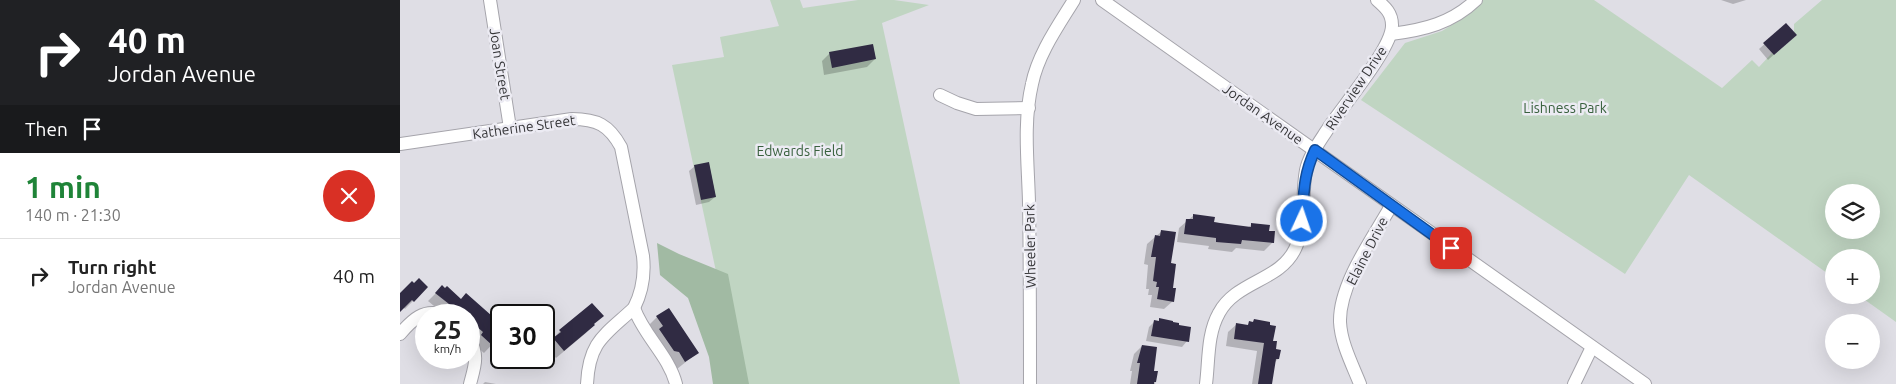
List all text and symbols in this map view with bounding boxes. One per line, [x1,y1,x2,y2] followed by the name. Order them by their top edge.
[25,20,90,85] icon: right
[108,20,186,60] text: 40 m
[486,27,514,102] street label: Joan Street
[1322,43,1390,133] street label: Riverview Drive
[108,61,256,86] text: Jordan Avenue
[1220,80,1306,148] street label: Jordan Avenue
[1523,100,1607,116] park label: Lishness Park
[472,112,577,142] street label: Katherine Street
[78,115,106,143] icon: arrive
[25,118,68,140] text: Then
[756,143,844,159] park label: Edwards Field
[25,170,101,204] text: 1 min
[323,170,375,222] button: close
[1825,184,1880,369] map controls
[1825,184,1880,239] button: layers
[1275,194,1327,246] position arrow
[1021,204,1039,288] street label: Wheeler Park
[25,206,121,224] text: 140 m · 21:30
[1343,214,1391,288] street label: Elaine Drive
[1430,227,1472,269] pin
[1437,234,1465,262] icon: arrive
[1825,249,1880,304] button: +
[68,256,156,278] text: Turn right
[25,262,53,290] icon: right
[333,265,375,287] text: 40 m
[68,278,176,296] text: Jordan Avenue
[490,304,555,369] speed limit sign: 30
[1825,314,1880,369] button: −
[433,316,462,344] text: 25
[434,342,461,355] text: km/h

